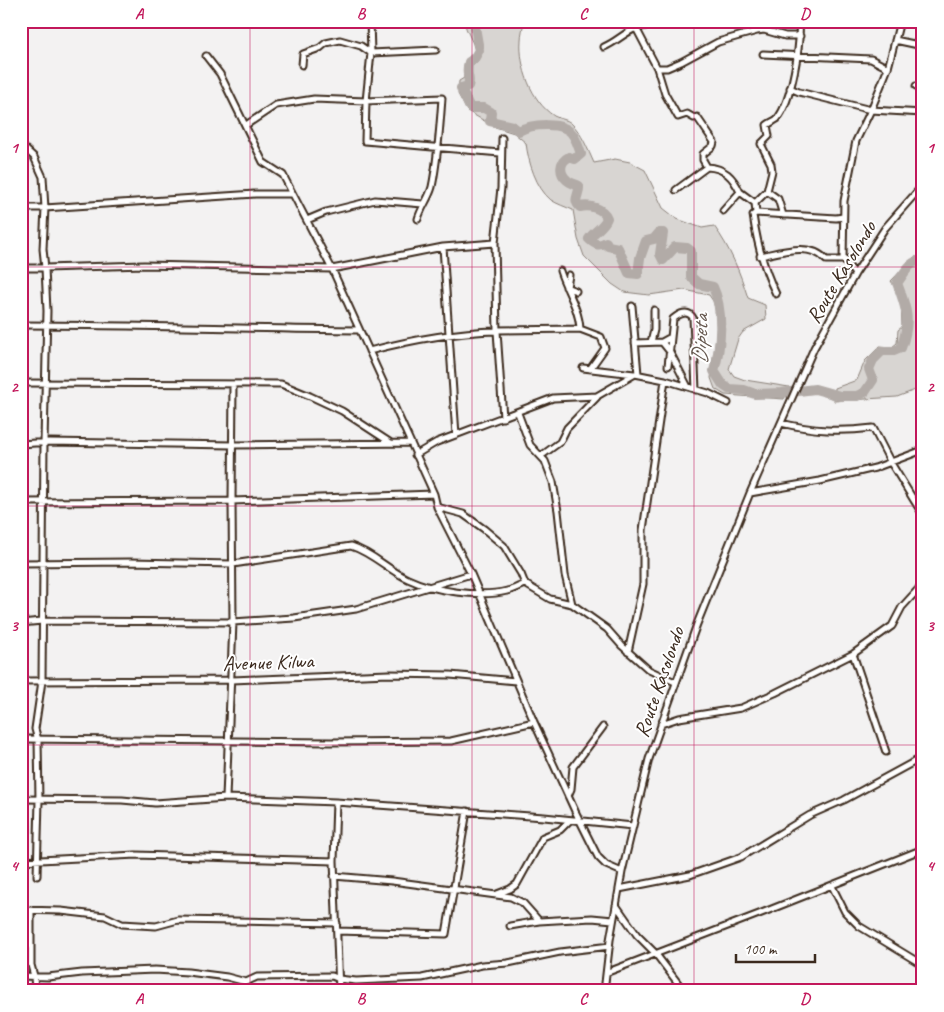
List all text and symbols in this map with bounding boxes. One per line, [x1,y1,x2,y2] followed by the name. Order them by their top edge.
[135,4,145,24] text: A
[357,4,367,24] text: B
[579,4,589,24] text: C
[800,4,811,24] text: D
[10,138,19,158] text: 1
[926,138,935,158] text: 1
[800,215,882,328] street label: Route Kasolondo
[685,311,715,364] water label: Dipeta
[10,377,19,397] text: 2
[926,377,935,397] text: 2
[10,616,19,636] text: 3
[926,616,935,636] text: 3
[628,622,690,740] street label: Route Kasolondo
[222,647,315,677] street label: Avenue Kilwa
[10,856,19,876] text: 4
[926,856,935,876] text: 4
[736,932,815,964] scale bar
[744,940,778,959] text: 100 m
[135,989,145,1009] text: A
[357,989,367,1009] text: B
[579,989,589,1009] text: C
[800,989,811,1009] text: D

